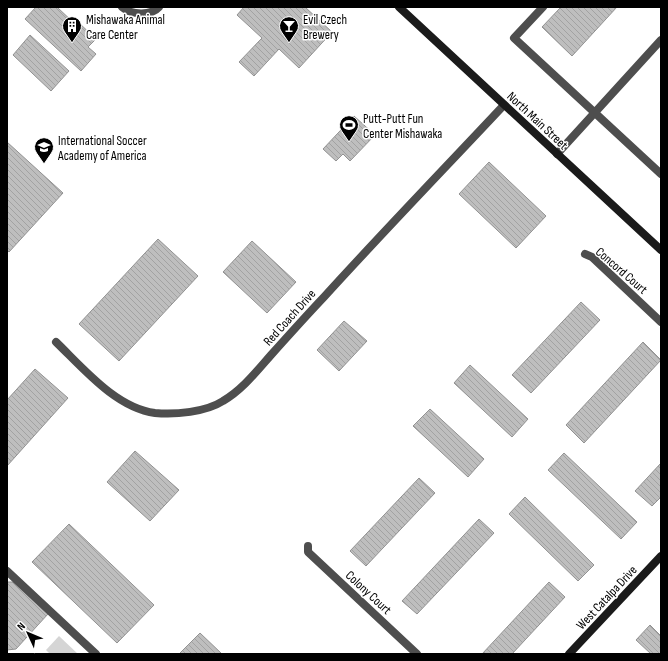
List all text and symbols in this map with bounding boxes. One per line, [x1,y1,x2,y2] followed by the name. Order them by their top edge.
[86,12,165,43] place label: Mishawaka Animal Care Center
[303,12,347,43] place label: Evil Czech Brewery
[61,15,83,43] building icon: Mishawaka Animal Care Center
[278,15,300,43] bar icon: Evil Czech Brewery
[503,88,571,153] street label: North Main Street
[363,111,442,142] place label: Putt-Putt Fun Center Mishawaka
[338,114,360,142] sports icon: Putt-Putt Fun Center Mishawaka
[57,133,147,164] place label: International Soccer Academy of America
[33,136,55,164] school or university icon: International Soccer Academy of America
[592,244,651,298] street label: Concord Court
[260,286,319,349] street label: Red Coach Drive
[573,562,640,633] street label: West Catalpa Drive
[342,567,395,618] street label: Colony Court
[8,613,48,653] north arrow
[14,620,28,633] text: N

